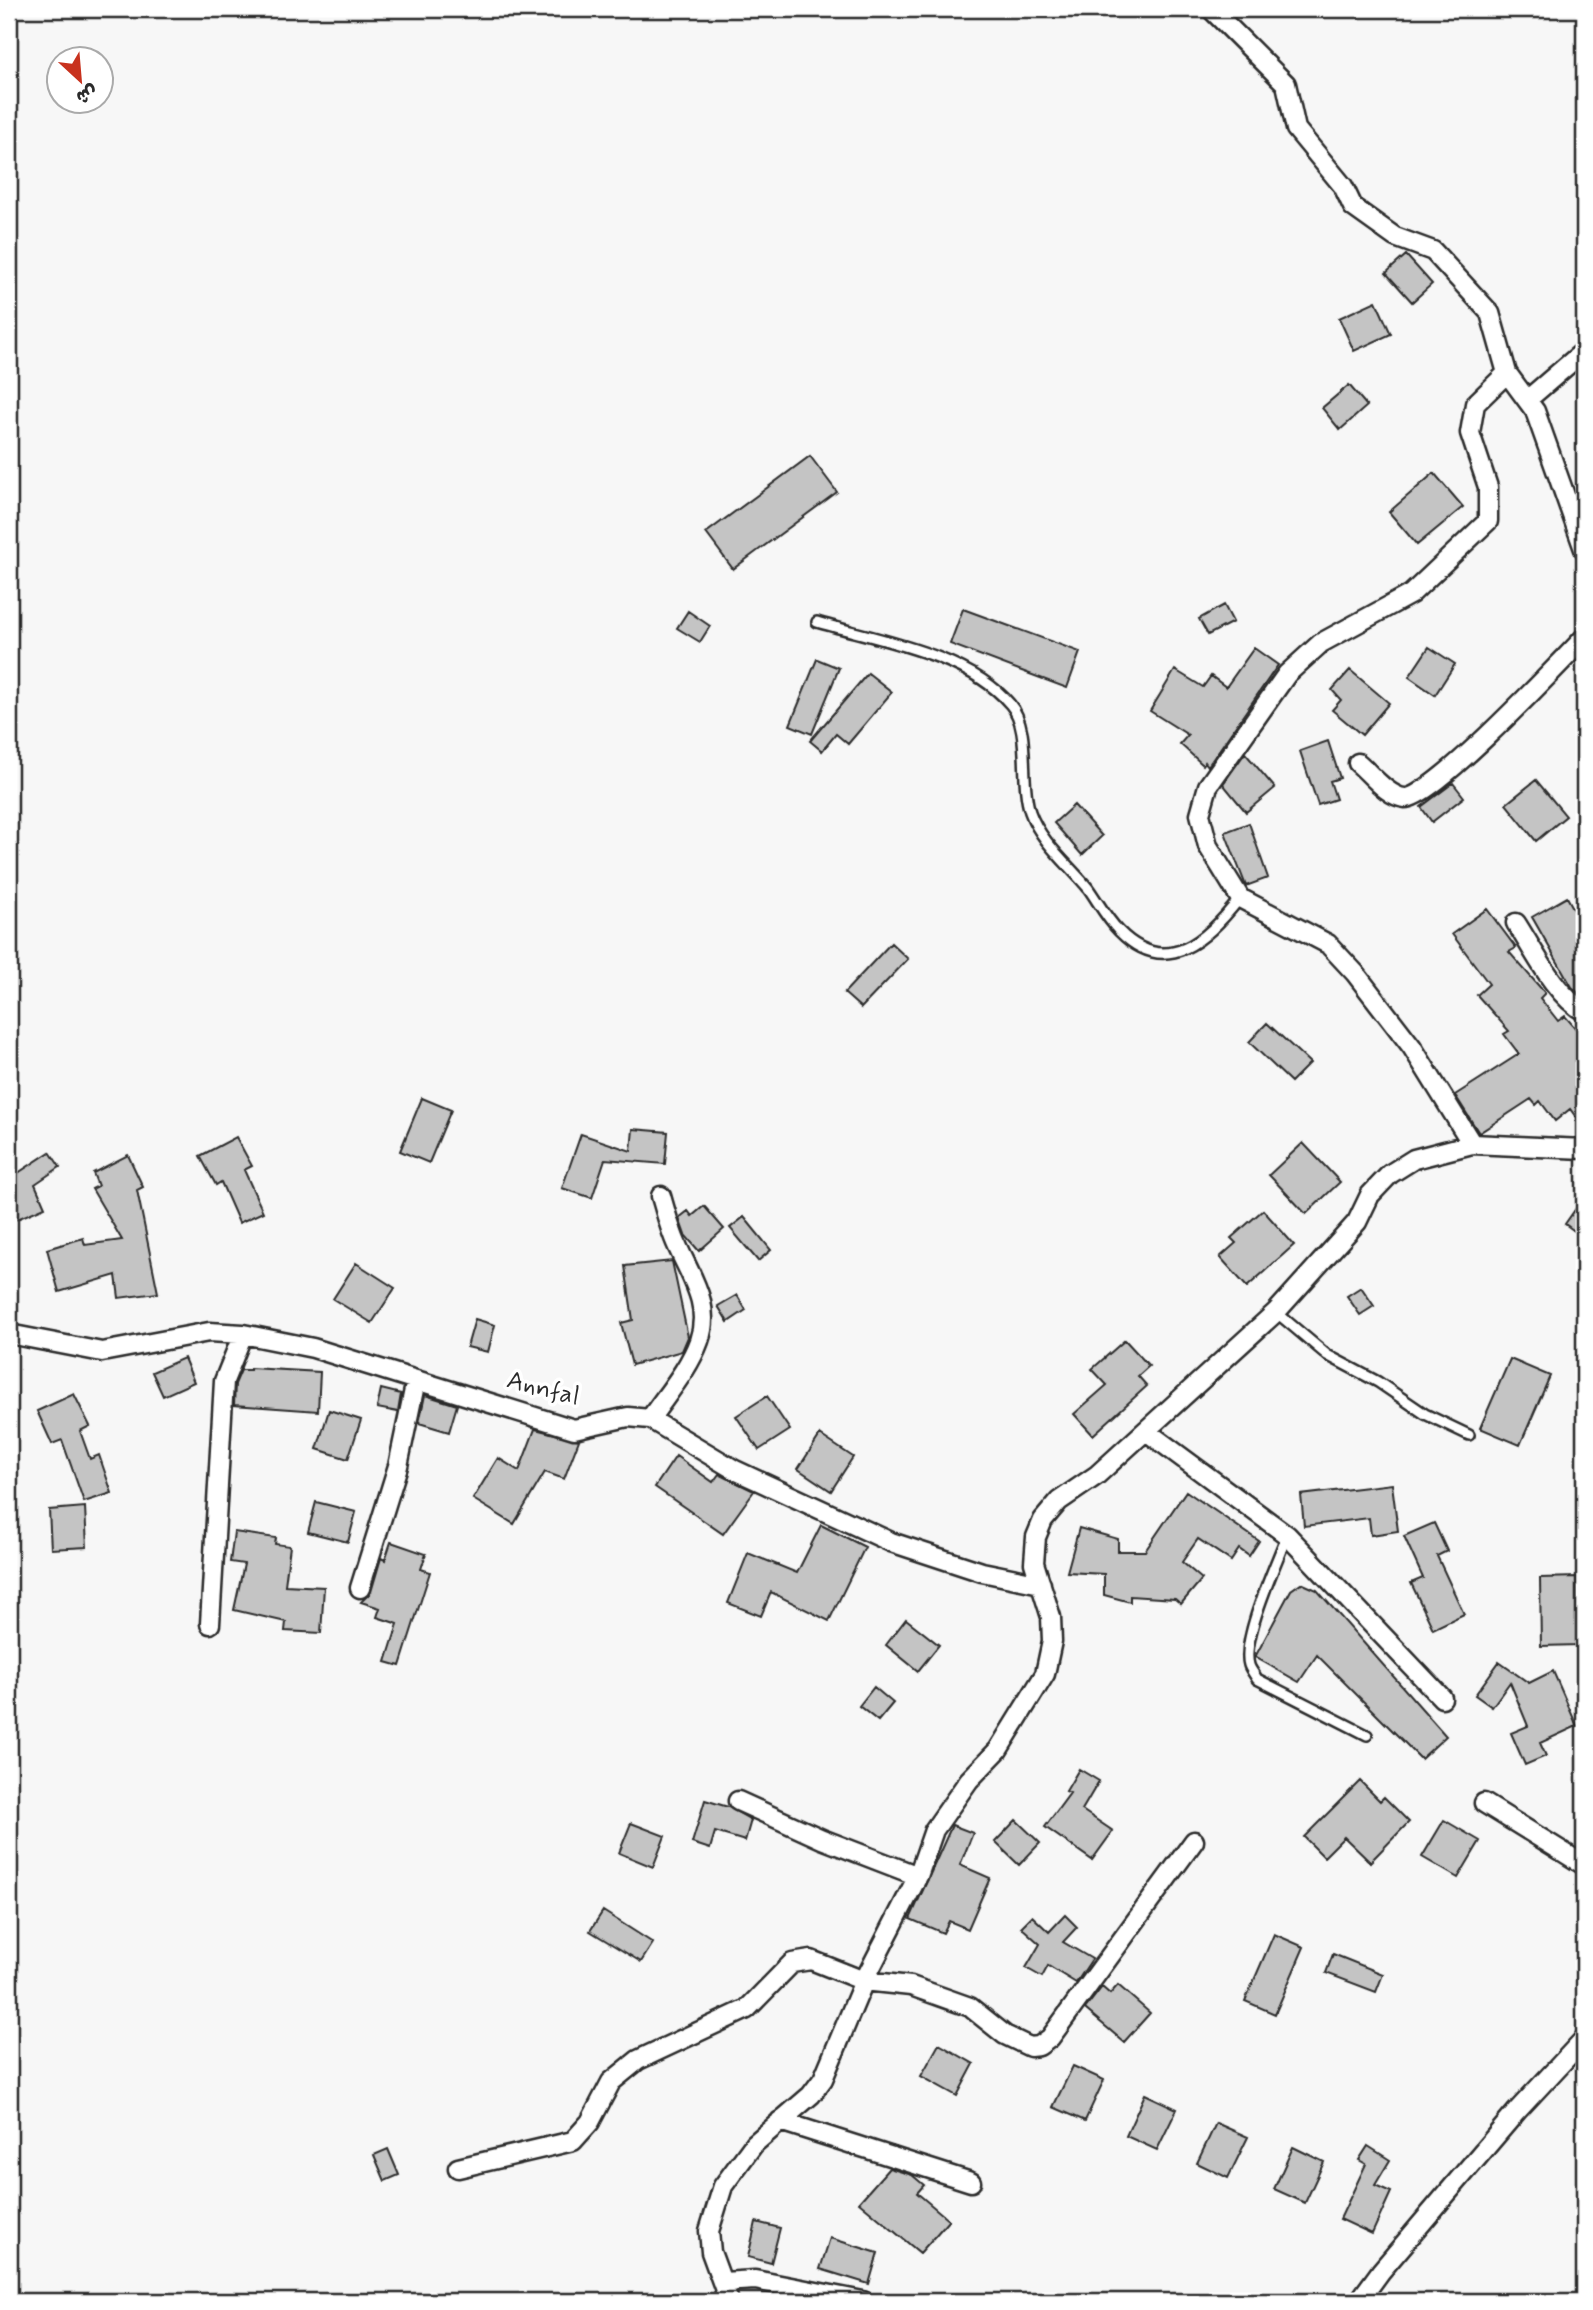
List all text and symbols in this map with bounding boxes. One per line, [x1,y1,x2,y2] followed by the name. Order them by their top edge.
[46,46,116,116] north arrow
[72,78,102,110] text: ش
[503,1364,583,1414] street label: Annfal

